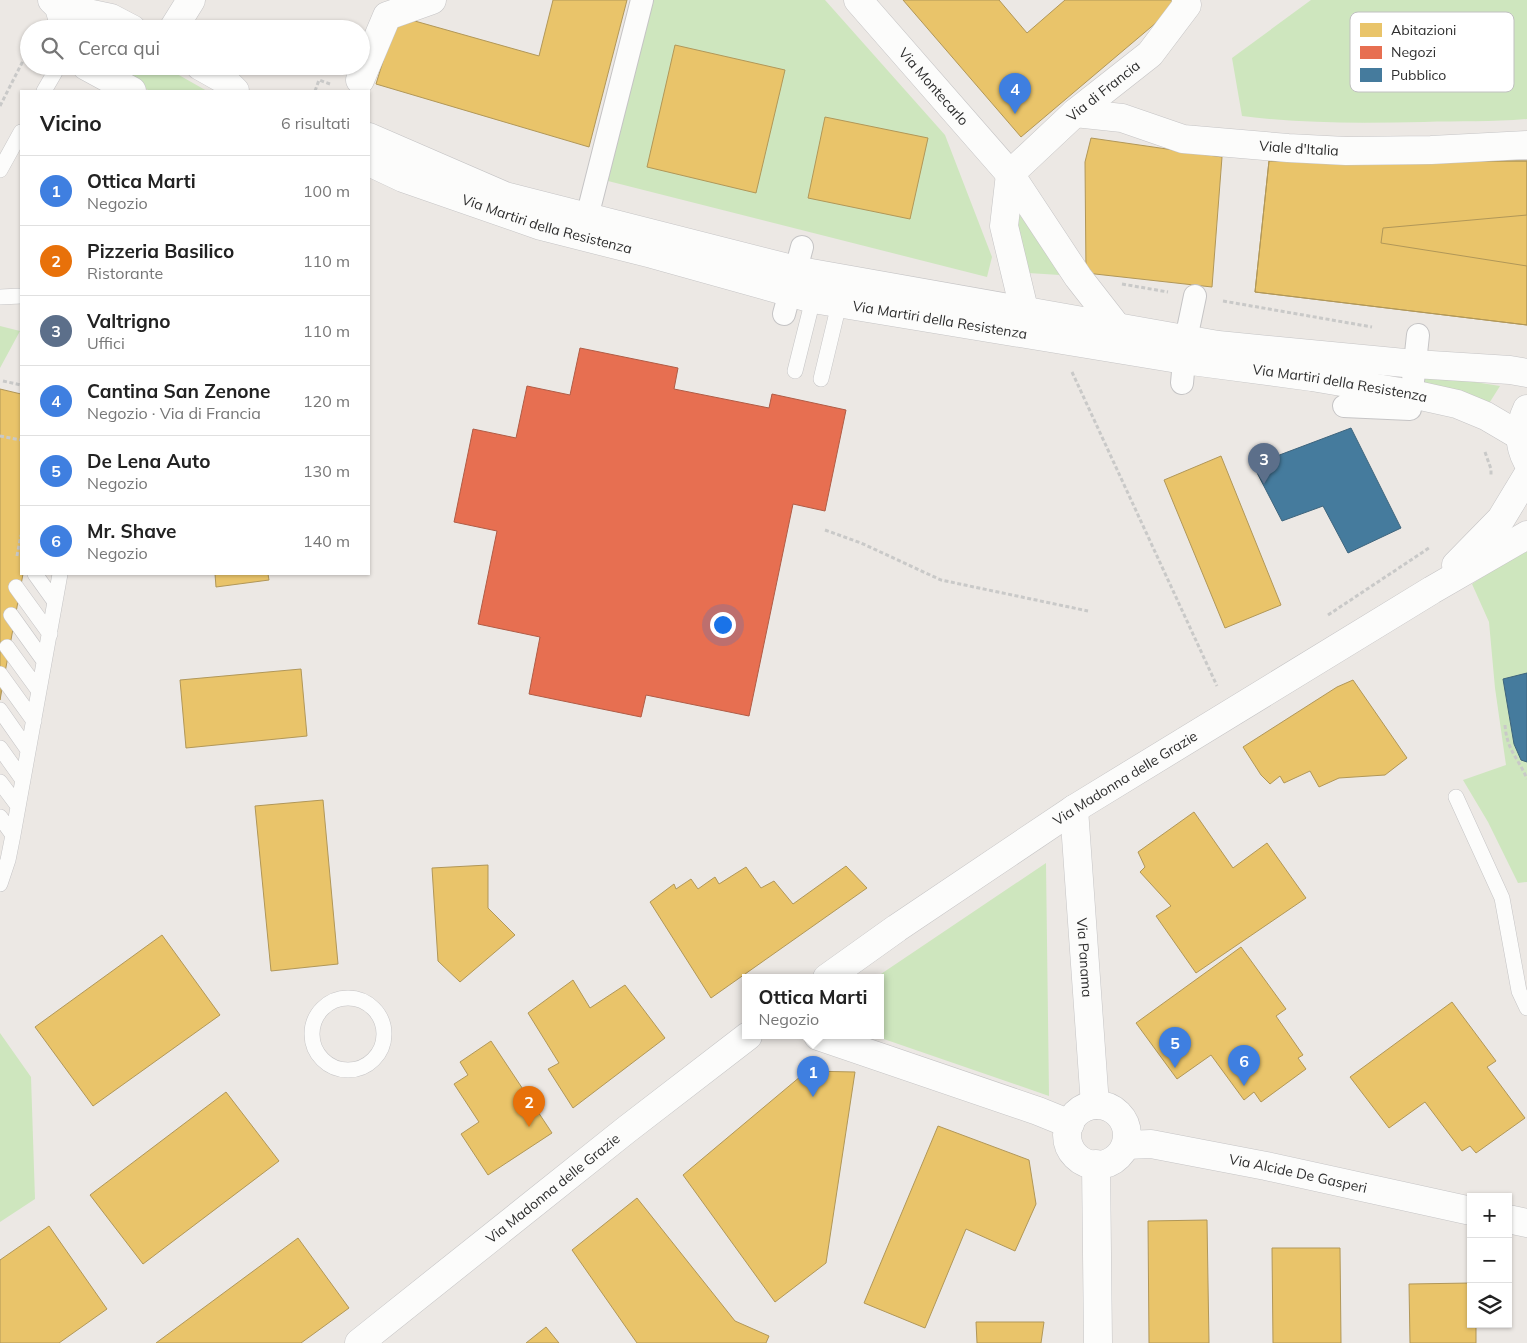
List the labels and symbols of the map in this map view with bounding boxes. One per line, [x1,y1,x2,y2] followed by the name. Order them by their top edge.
[1350,12,1514,92] legend
[1391,21,1456,39] text: Abitazioni
[1391,43,1436,61] text: Negozi
[895,44,973,129] street label: Via Montecarlo
[1063,56,1144,125] street label: Via di Francia
[1391,66,1446,84] text: Pubblico
[999,73,1031,114] pin: 4
[1258,137,1339,160] street label: Viale d'Italia
[460,190,634,258] street label: Via Martiri della Resistenza
[851,297,1029,343] street label: Via Martiri della Resistenza
[1251,360,1429,406] street label: Via Martiri della Resistenza
[1248,443,1280,484] pin: 3
[710,612,736,638] your location
[1049,727,1201,830] street label: Via Madonna delle Grazie
[1073,917,1096,998] street label: Via Panama
[1159,1027,1191,1068] pin: 5
[1228,1045,1260,1086] pin: 6
[797,1056,829,1097] pin: 1
[513,1086,545,1127] pin: 2
[482,1129,624,1247] street label: Via Madonna delle Grazie
[1228,1150,1369,1197] street label: Via Alcide De Gasperi

